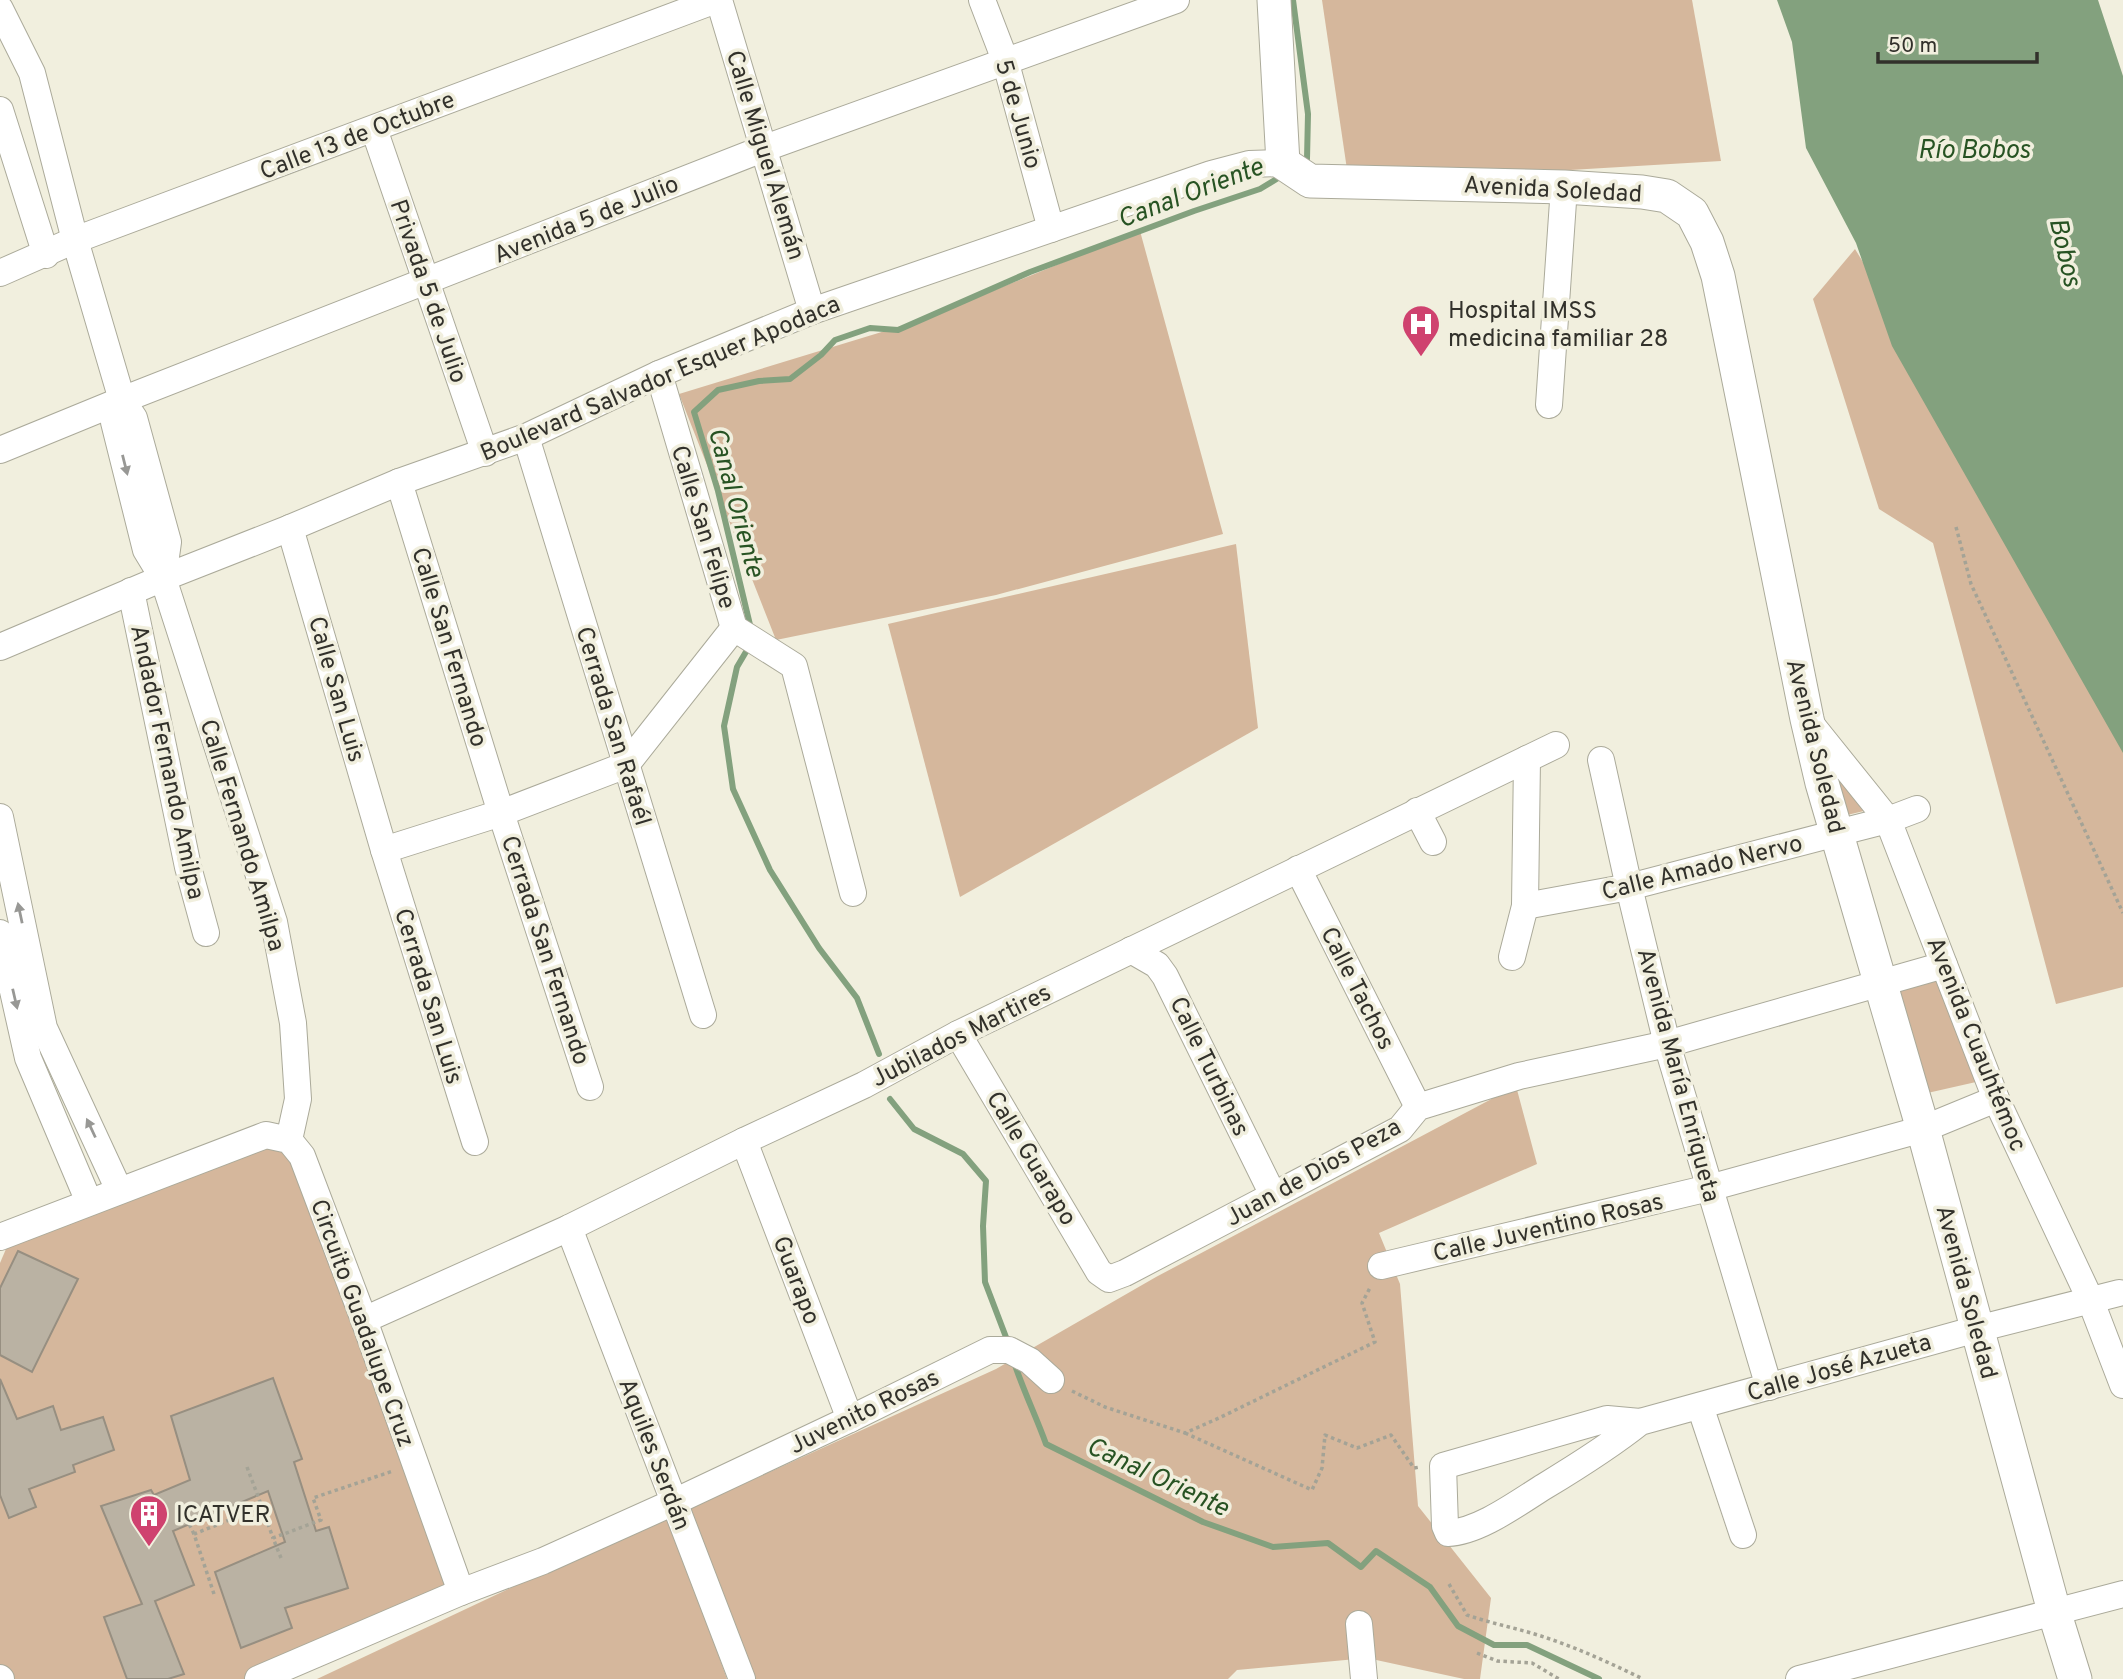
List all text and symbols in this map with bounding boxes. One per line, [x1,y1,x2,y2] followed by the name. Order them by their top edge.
[1878,21,2037,65] scale bar
[1888,33,1937,60] text: 50 m
[718,47,810,264] street label: Calle Miguel Alemán
[987,56,1047,173] street label: 5 de Junio
[256,86,459,188] street label: Calle 13 de Octubre
[1918,135,2031,168] water label: Río Bobos
[1113,151,1269,237] water label: Canal Oriente
[490,170,684,272] street label: Avenida 5 de Julio
[1463,171,1643,211] street label: Avenida Soledad
[382,196,473,387] street label: Privada 5 de Julio
[2040,215,2088,291] water label: Bobos
[476,290,845,469] street label: Boulevard Salvador Esquer Apodaca
[1448,297,1669,355] place label: Hospital IMSS medicina familiar 28
[1400,303,1442,358] hospital icon: Hospital IMSS medicina familiar 28
[699,424,771,582] water label: Canal Oriente
[663,442,741,613] street label: Calle San Felipe
[120,455,131,477] one-way arrow
[403,544,493,751] street label: Calle San Fernando
[300,613,370,766] street label: Calle San Luis
[122,622,210,902] street label: Andador Fernando Amilpa
[568,623,657,830] street label: Cerrada San Rafaél
[1778,656,1850,837] street label: Avenida Soledad
[192,716,291,955] street label: Calle Fernando Amilpa
[1599,829,1806,908] street label: Calle Amado Nervo
[493,832,595,1069] street label: Cerrada San Fernando
[15,902,26,924] one-way arrow
[386,905,468,1088] street label: Cerrada San Luis
[1312,922,1400,1055] street label: Calle Tachos
[1918,933,2032,1156] street label: Avenida Cuauhtémoc
[1629,945,1725,1206] street label: Avenida María Enriqueta
[867,979,1057,1095] street label: Jubilados Martires
[10,988,21,1010] one-way arrow
[1162,992,1255,1141] street label: Calle Turbinas
[978,1086,1082,1232] street label: Calle Guarapo
[1221,1113,1407,1234] street label: Juan de Dios Peza
[85,1118,97,1138] one-way arrow
[1430,1188,1667,1270] street label: Calle Juventino Rosas
[302,1196,420,1452] street label: Circuito Guadalupe Cruz
[1927,1202,2003,1383] street label: Avenida Soledad
[765,1232,826,1329] street label: Guarapo
[1744,1328,1935,1410] street label: Calle José Azueta
[785,1364,945,1462] street label: Juvenito Rosas
[610,1374,696,1535] street label: Aquiles Serdán
[1080,1431,1234,1526] water label: Canal Oriente
[128,1493,170,1548] building icon: ICATVER
[176,1501,270,1531] place label: ICATVER

